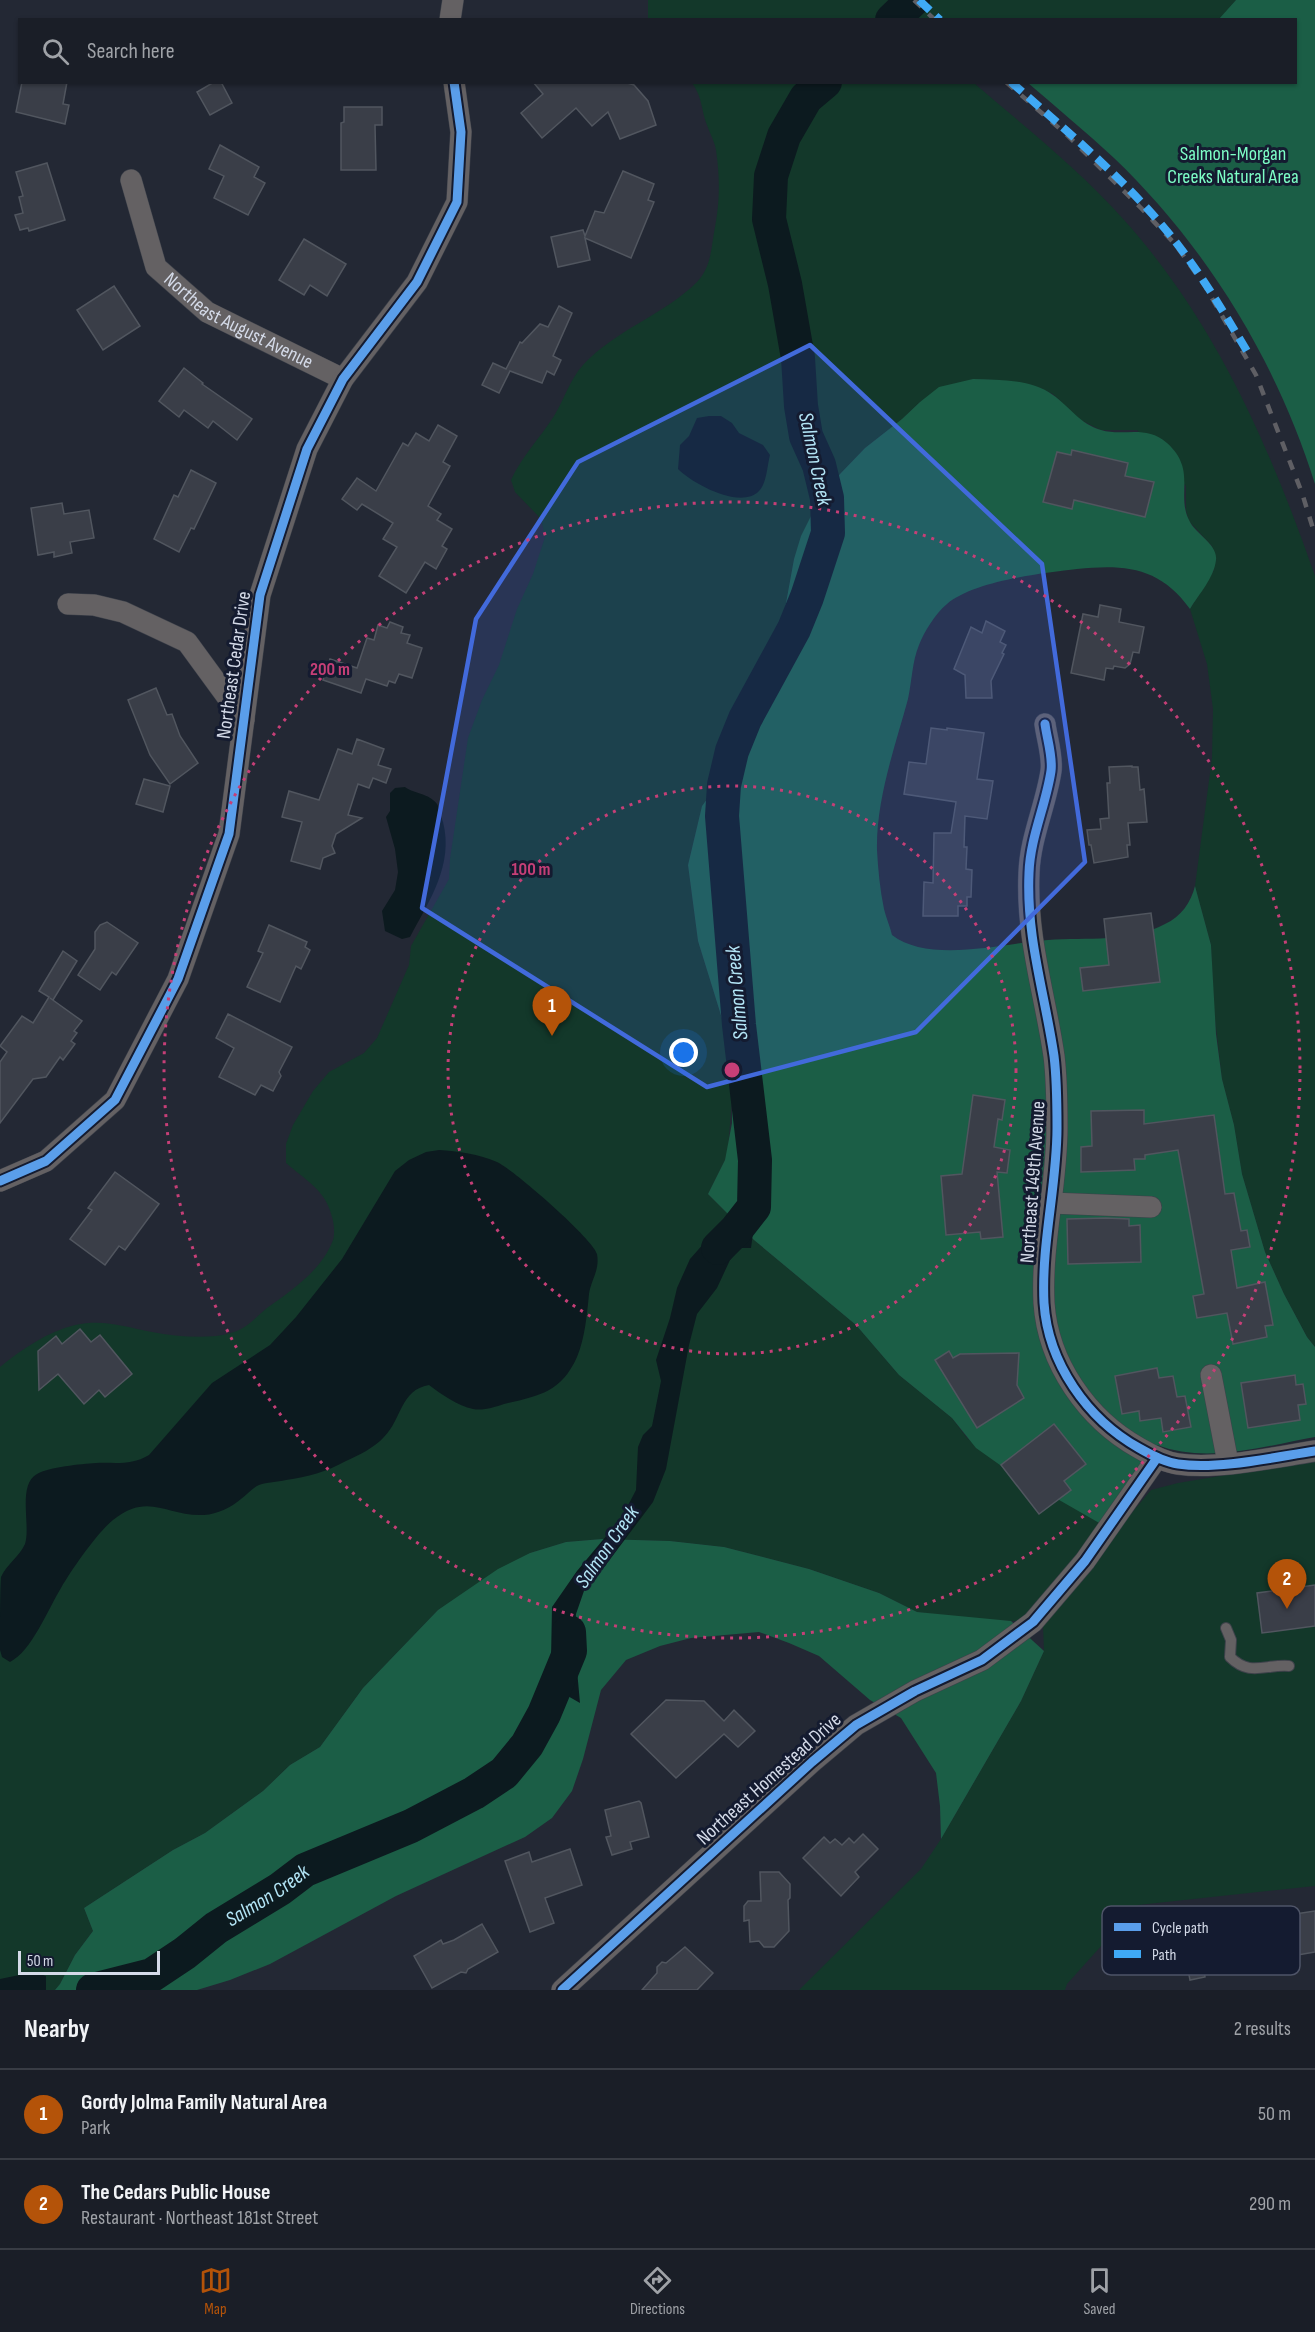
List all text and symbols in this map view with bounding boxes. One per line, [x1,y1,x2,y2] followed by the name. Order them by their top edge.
[18,18,1297,84] search box
[39,35,72,68] icon: search
[87,38,174,65] text: Search here
[1167,142,1299,189] park label: Salmon-Morgan Creeks Natural Area
[159,268,317,374] street label: Northeast August Avenue
[793,410,837,509] water label: Salmon Creek
[212,590,256,740] street label: Northeast Cedar Drive
[310,659,350,680] text: 200 m
[512,859,551,880] text: 100 m
[720,944,754,1041] water label: Salmon Creek
[532,986,572,1036] pin: 1
[669,1038,698,1067] your location
[722,1060,742,1080] centre of rings
[1015,1100,1051,1264] street label: Northeast 149th Avenue
[570,1500,645,1593] water label: Salmon Creek
[1268,1560,1306,1609] pin: 2
[692,1708,846,1850] street label: Northeast Homestead Drive
[221,1858,315,1932] water label: Salmon Creek
[1102,1906,1300,1975] legend
[1152,1919,1209,1938] text: Cycle path
[1152,1946,1176,1965] text: Path
[18,1948,160,1976] scale bar
[27,1952,53,1971] text: 50 m
[24,2014,90,2045] text: Nearby
[1234,2017,1291,2041] text: 2 results
[81,2089,327,2116] text: Gordy Jolma Family Natural Area
[40,2102,47,2126] text: 1
[1258,2102,1291,2126] text: 50 m
[81,2116,110,2140] text: Park
[81,2179,271,2206] text: The Cedars Public House
[39,2192,48,2216] text: 2
[1249,2192,1291,2216] text: 290 m
[81,2206,318,2230] text: Restaurant · Northeast 181st Street
[199,2264,232,2319] tab: Map
[630,2264,685,2319] tab: Directions
[1083,2264,1116,2319] tab: Saved

